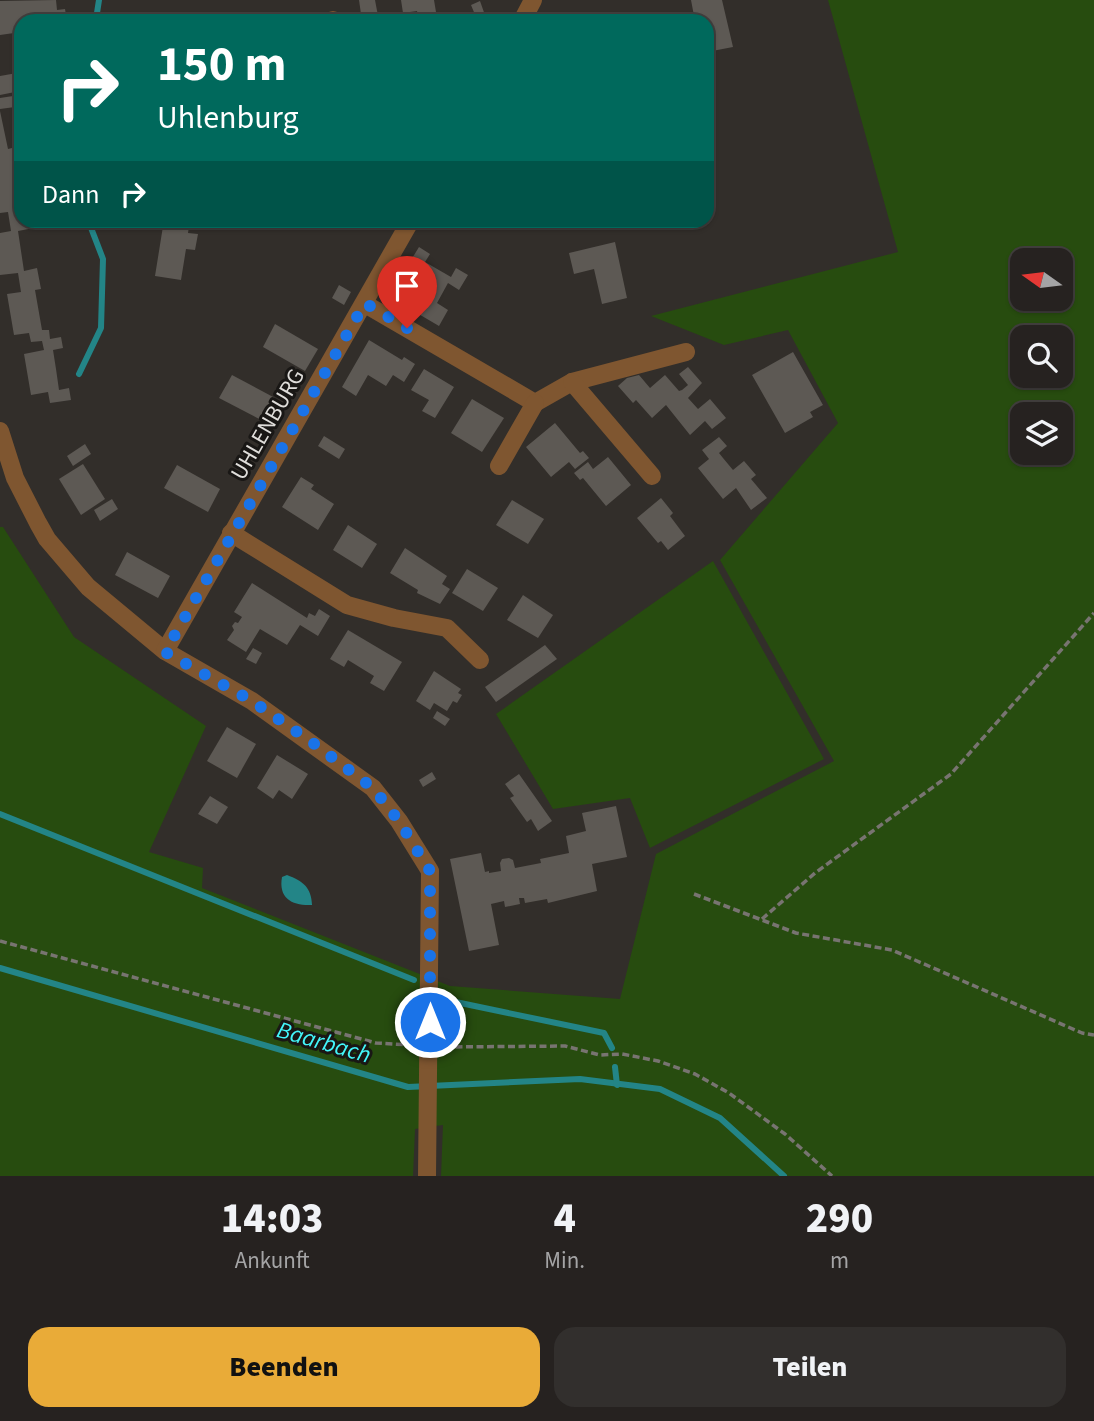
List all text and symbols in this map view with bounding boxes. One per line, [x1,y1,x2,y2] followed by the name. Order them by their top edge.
[157,30,286,100] text: 150 m
[42,42,133,133] icon: right
[157,95,299,141] text: Uhlenburg
[114,175,152,213] icon: right
[42,176,100,213] text: Dann
[1010,248,1073,312] north arrow
[1010,248,1073,465] map controls
[377,256,437,328] pin
[388,267,426,305] icon: arrive
[1010,325,1073,388] button: search
[222,362,313,486] street label: UHLENBURG
[1010,402,1073,465] button: layers
[393,985,467,1059] position arrow
[273,1012,375,1073] water label: Baarbach
[221,1189,324,1249] text: 14:03
[553,1189,576,1249] text: 4
[806,1189,873,1249] text: 290
[235,1244,310,1277] text: Ankunft
[544,1244,585,1277] text: Min.
[830,1244,849,1277] text: m
[28,1327,540,1407] button: Beenden
[554,1327,1066,1407] button: Teilen

